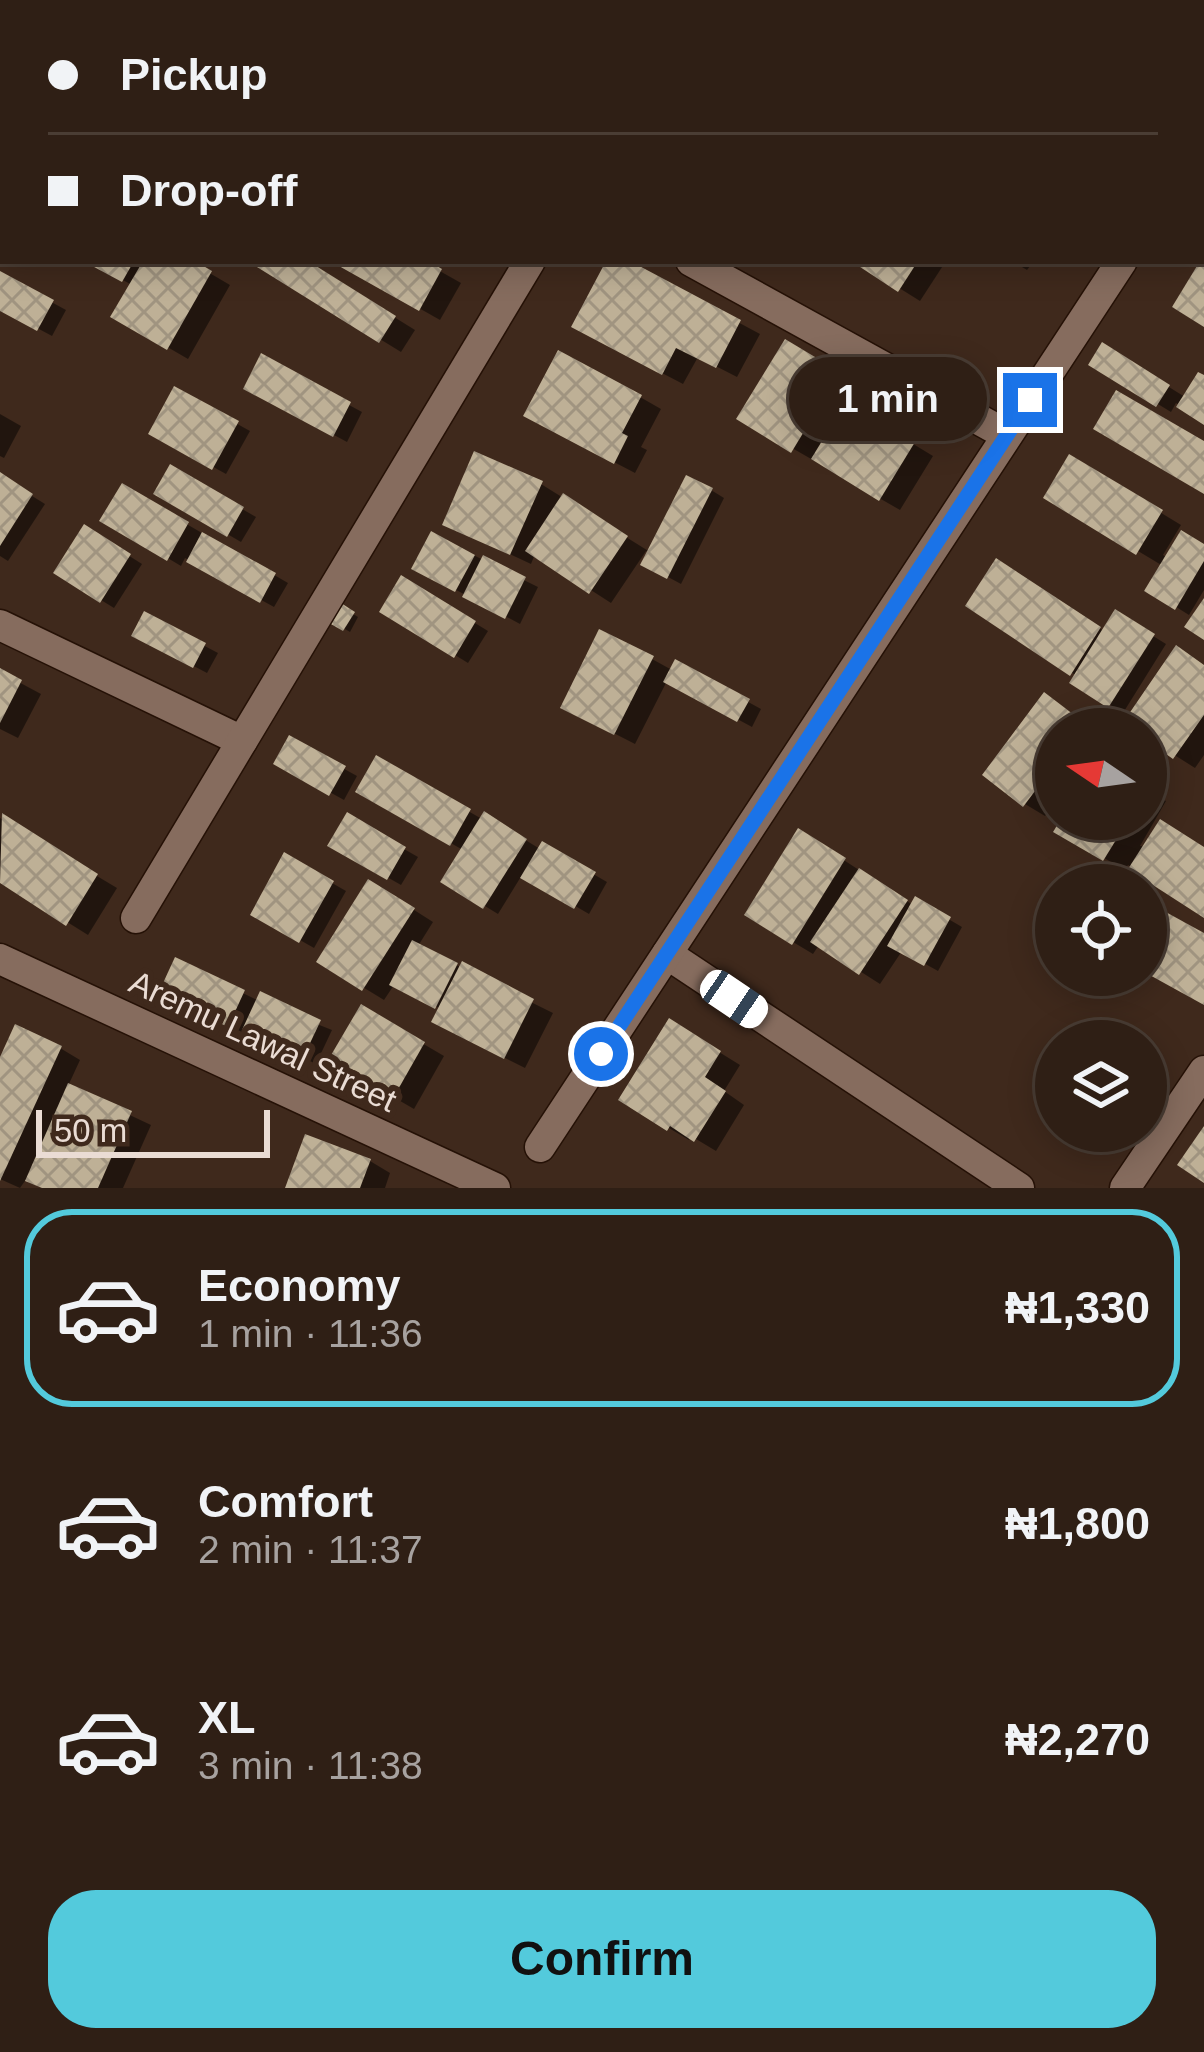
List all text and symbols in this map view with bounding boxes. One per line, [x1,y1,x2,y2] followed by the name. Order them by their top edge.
[120,49,268,100] text: Pickup
[120,165,297,216] text: Drop-off
[790,358,988,442] callout: 1 min
[1003,373,1057,427] route end
[837,377,939,420] text: 1 min
[1035,708,1167,840] north arrow
[1035,708,1167,1152] map controls
[1035,864,1167,996] button: locate
[124,963,402,1119] street label: Aremu Lawal Street
[694,964,774,1034] car
[1035,1020,1167,1152] button: layers
[574,1027,628,1081] route start
[36,1104,270,1157] scale bar
[54,1112,127,1149] text: 50 m
[54,1254,162,1362] icon: car
[198,1260,401,1311] text: Economy
[1005,1282,1150,1333] text: ₦1,330
[198,1312,423,1355] text: 1 min · 11:36
[54,1470,162,1578] icon: car
[198,1476,373,1527] text: Comfort
[1005,1498,1150,1549] text: ₦1,800
[198,1528,423,1571] text: 2 min · 11:37
[54,1686,162,1794] icon: car
[198,1692,256,1743] text: XL
[1005,1714,1150,1765] text: ₦2,270
[198,1744,423,1787] text: 3 min · 11:38
[48,1890,1156,2028] button: Confirm

